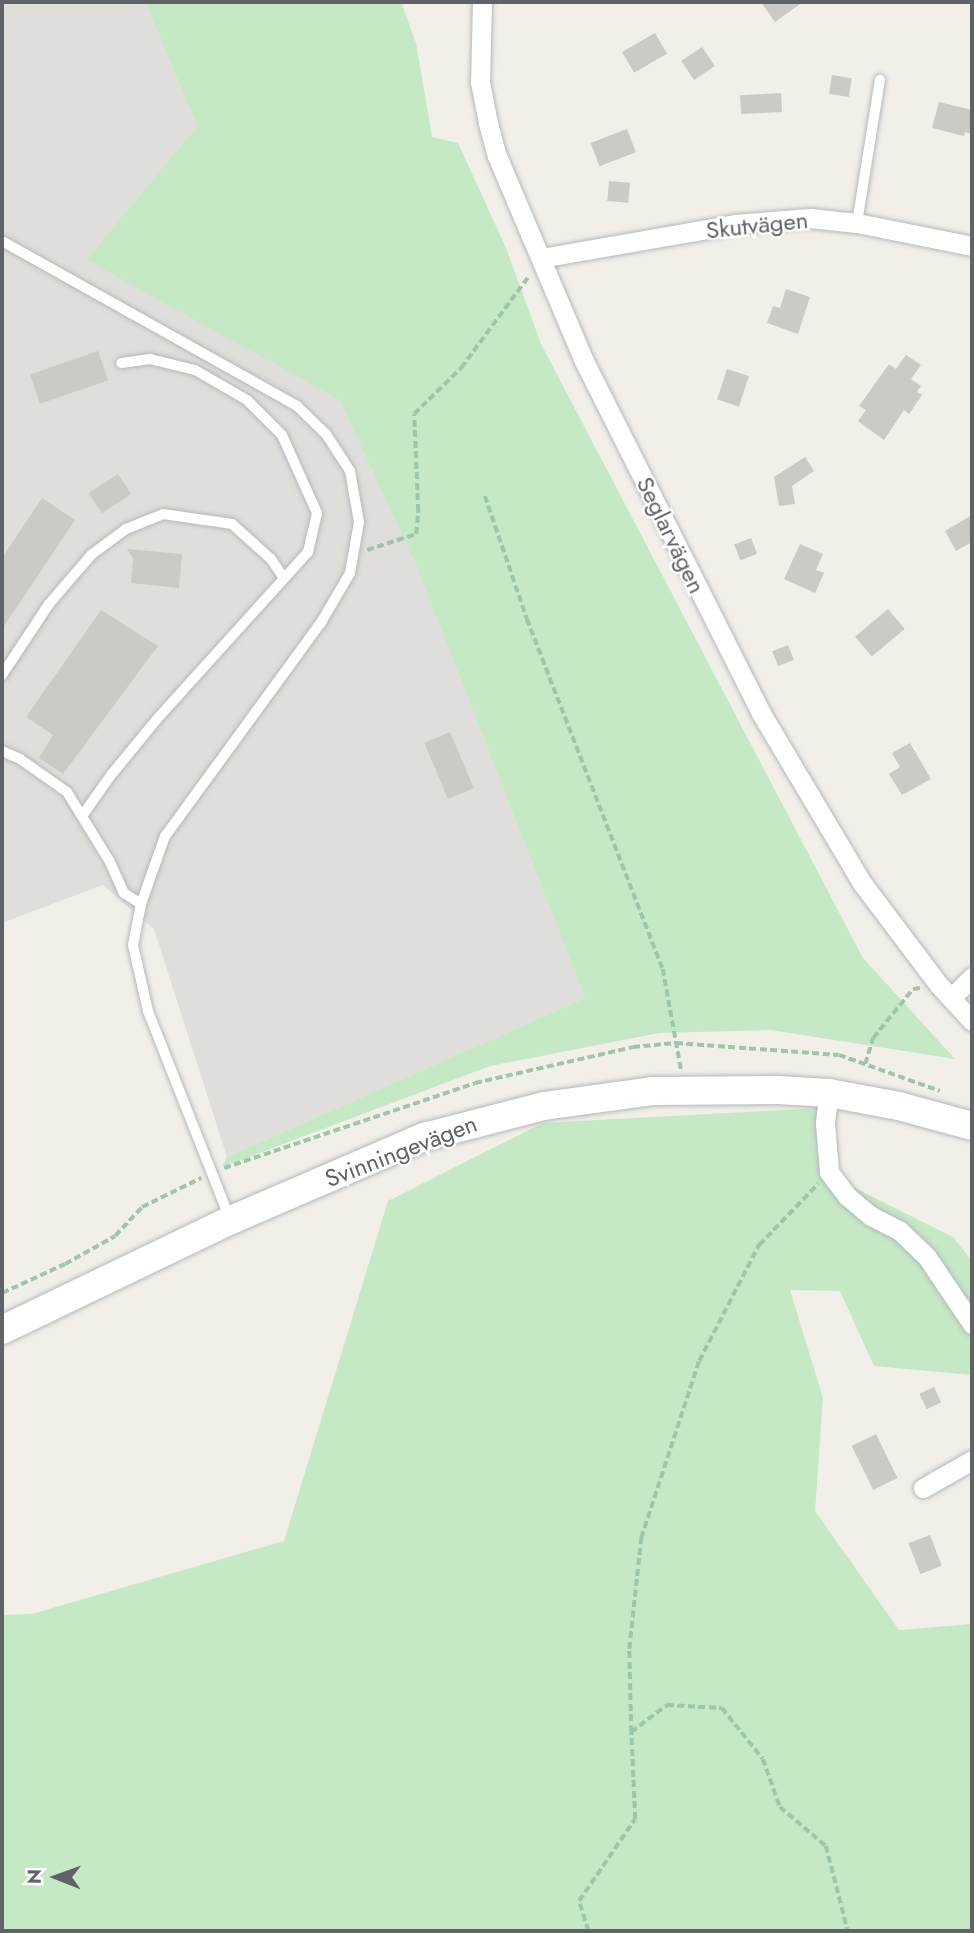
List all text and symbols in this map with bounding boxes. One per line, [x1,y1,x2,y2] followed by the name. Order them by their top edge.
[704,205,810,245] street label: Skutvägen
[630,472,712,598] street label: Seglarvägen
[321,1109,481,1193] street label: Svinningevägen
[21,1842,91,1912] north arrow
[21,1869,48,1884] text: N

